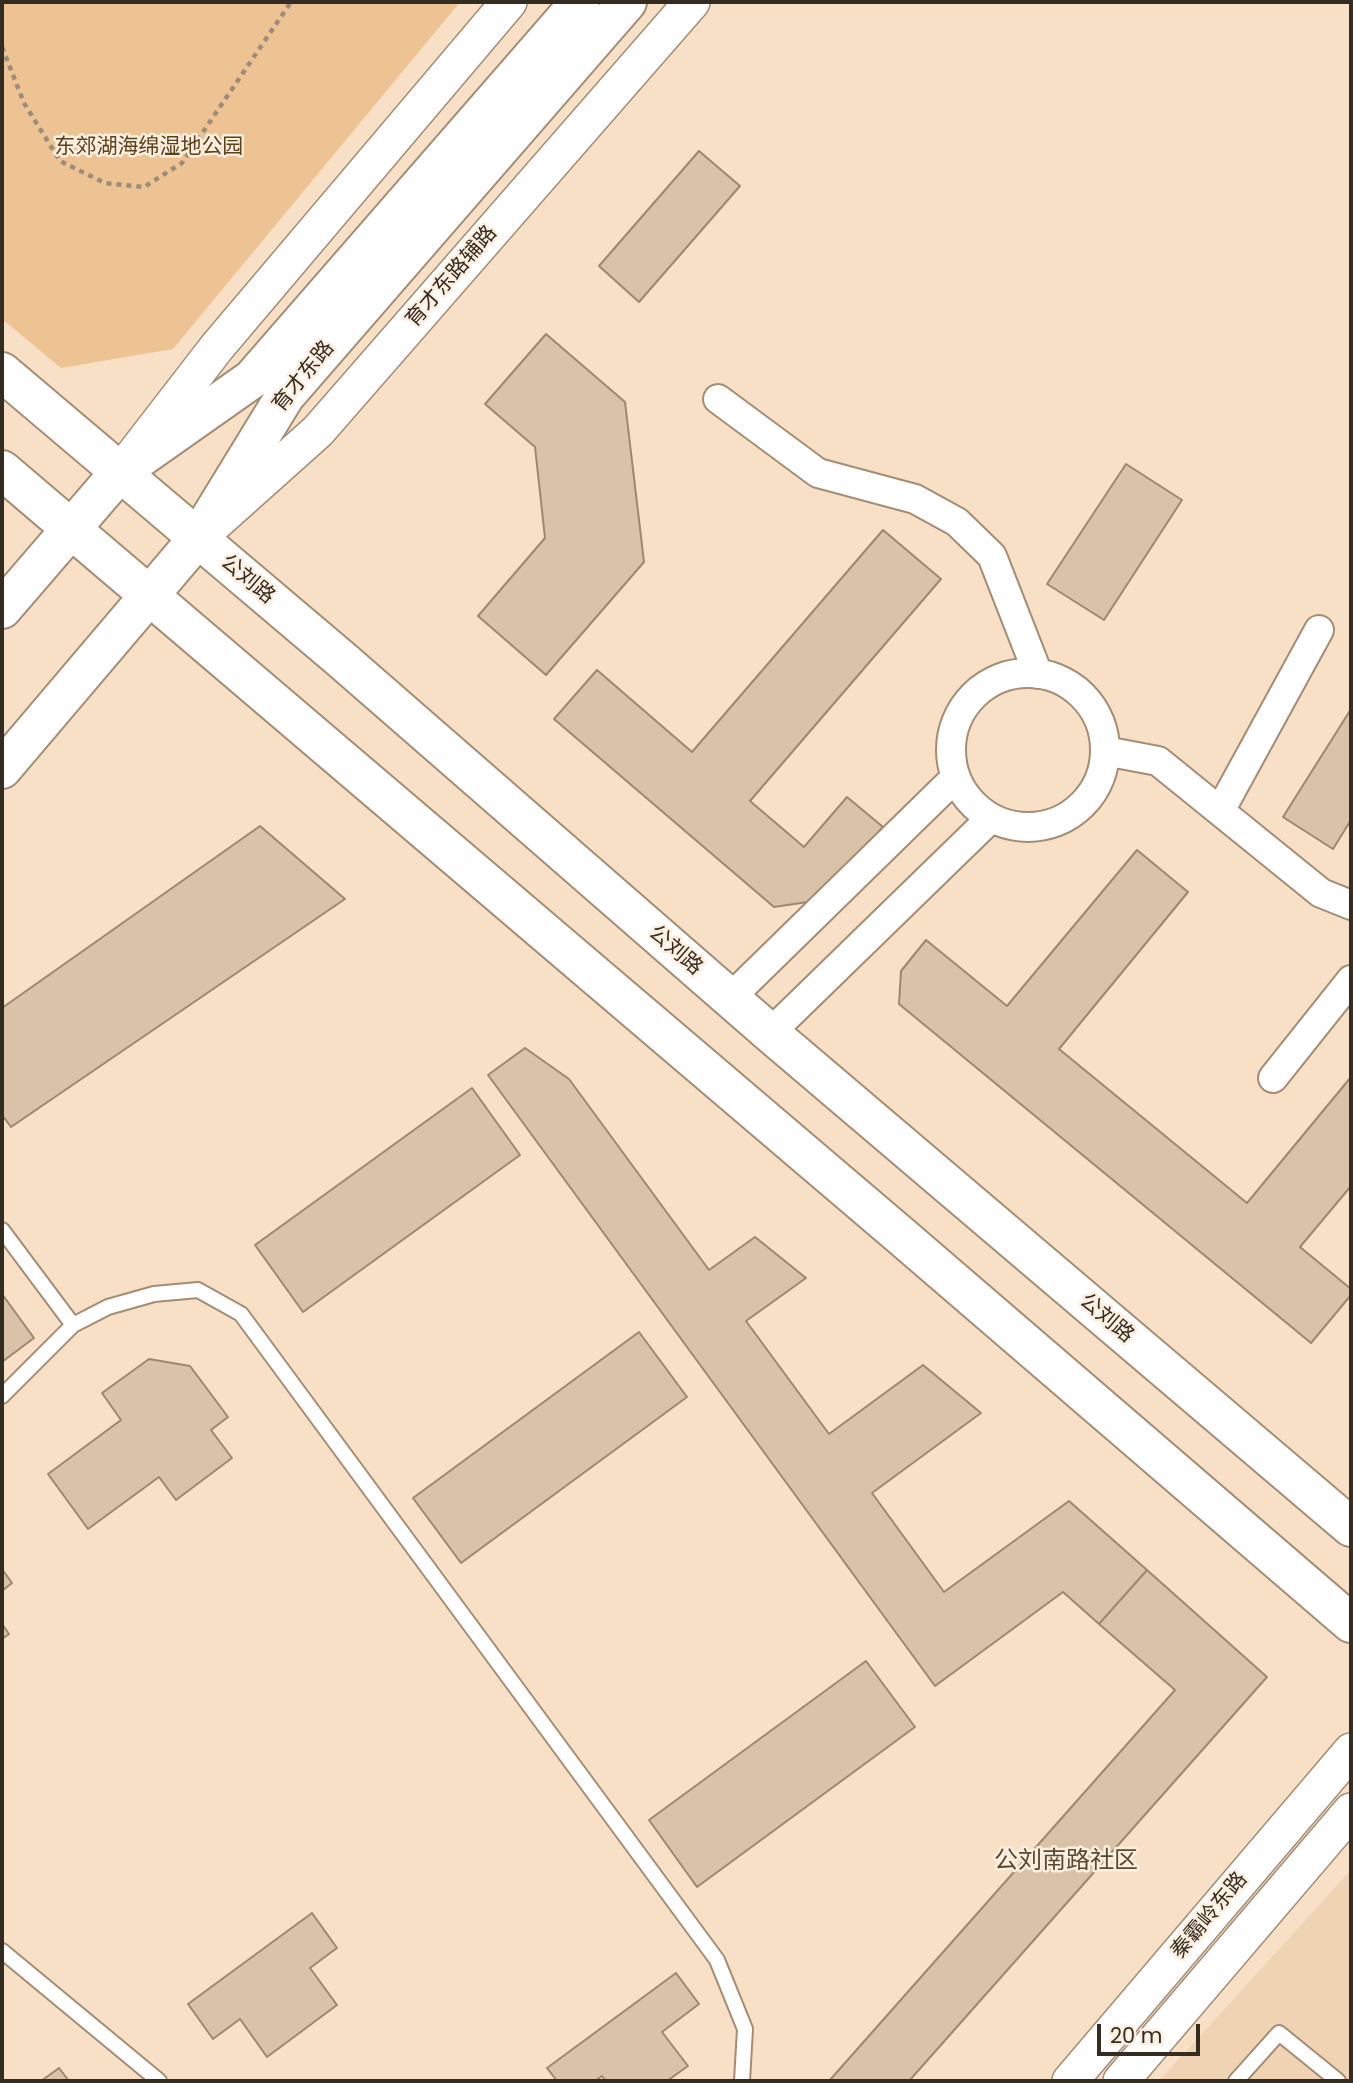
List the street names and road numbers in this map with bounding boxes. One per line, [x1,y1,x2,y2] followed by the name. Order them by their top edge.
[401,221,503,333] street label: 育才东路辅路
[268,336,340,418] street label: 育才东路
[215,550,279,610] street label: 公刘路
[643,921,707,981] street label: 公刘路
[1074,1289,1138,1349] street label: 公刘路
[1167,1868,1253,1964] street label: 秦霸岭东路

